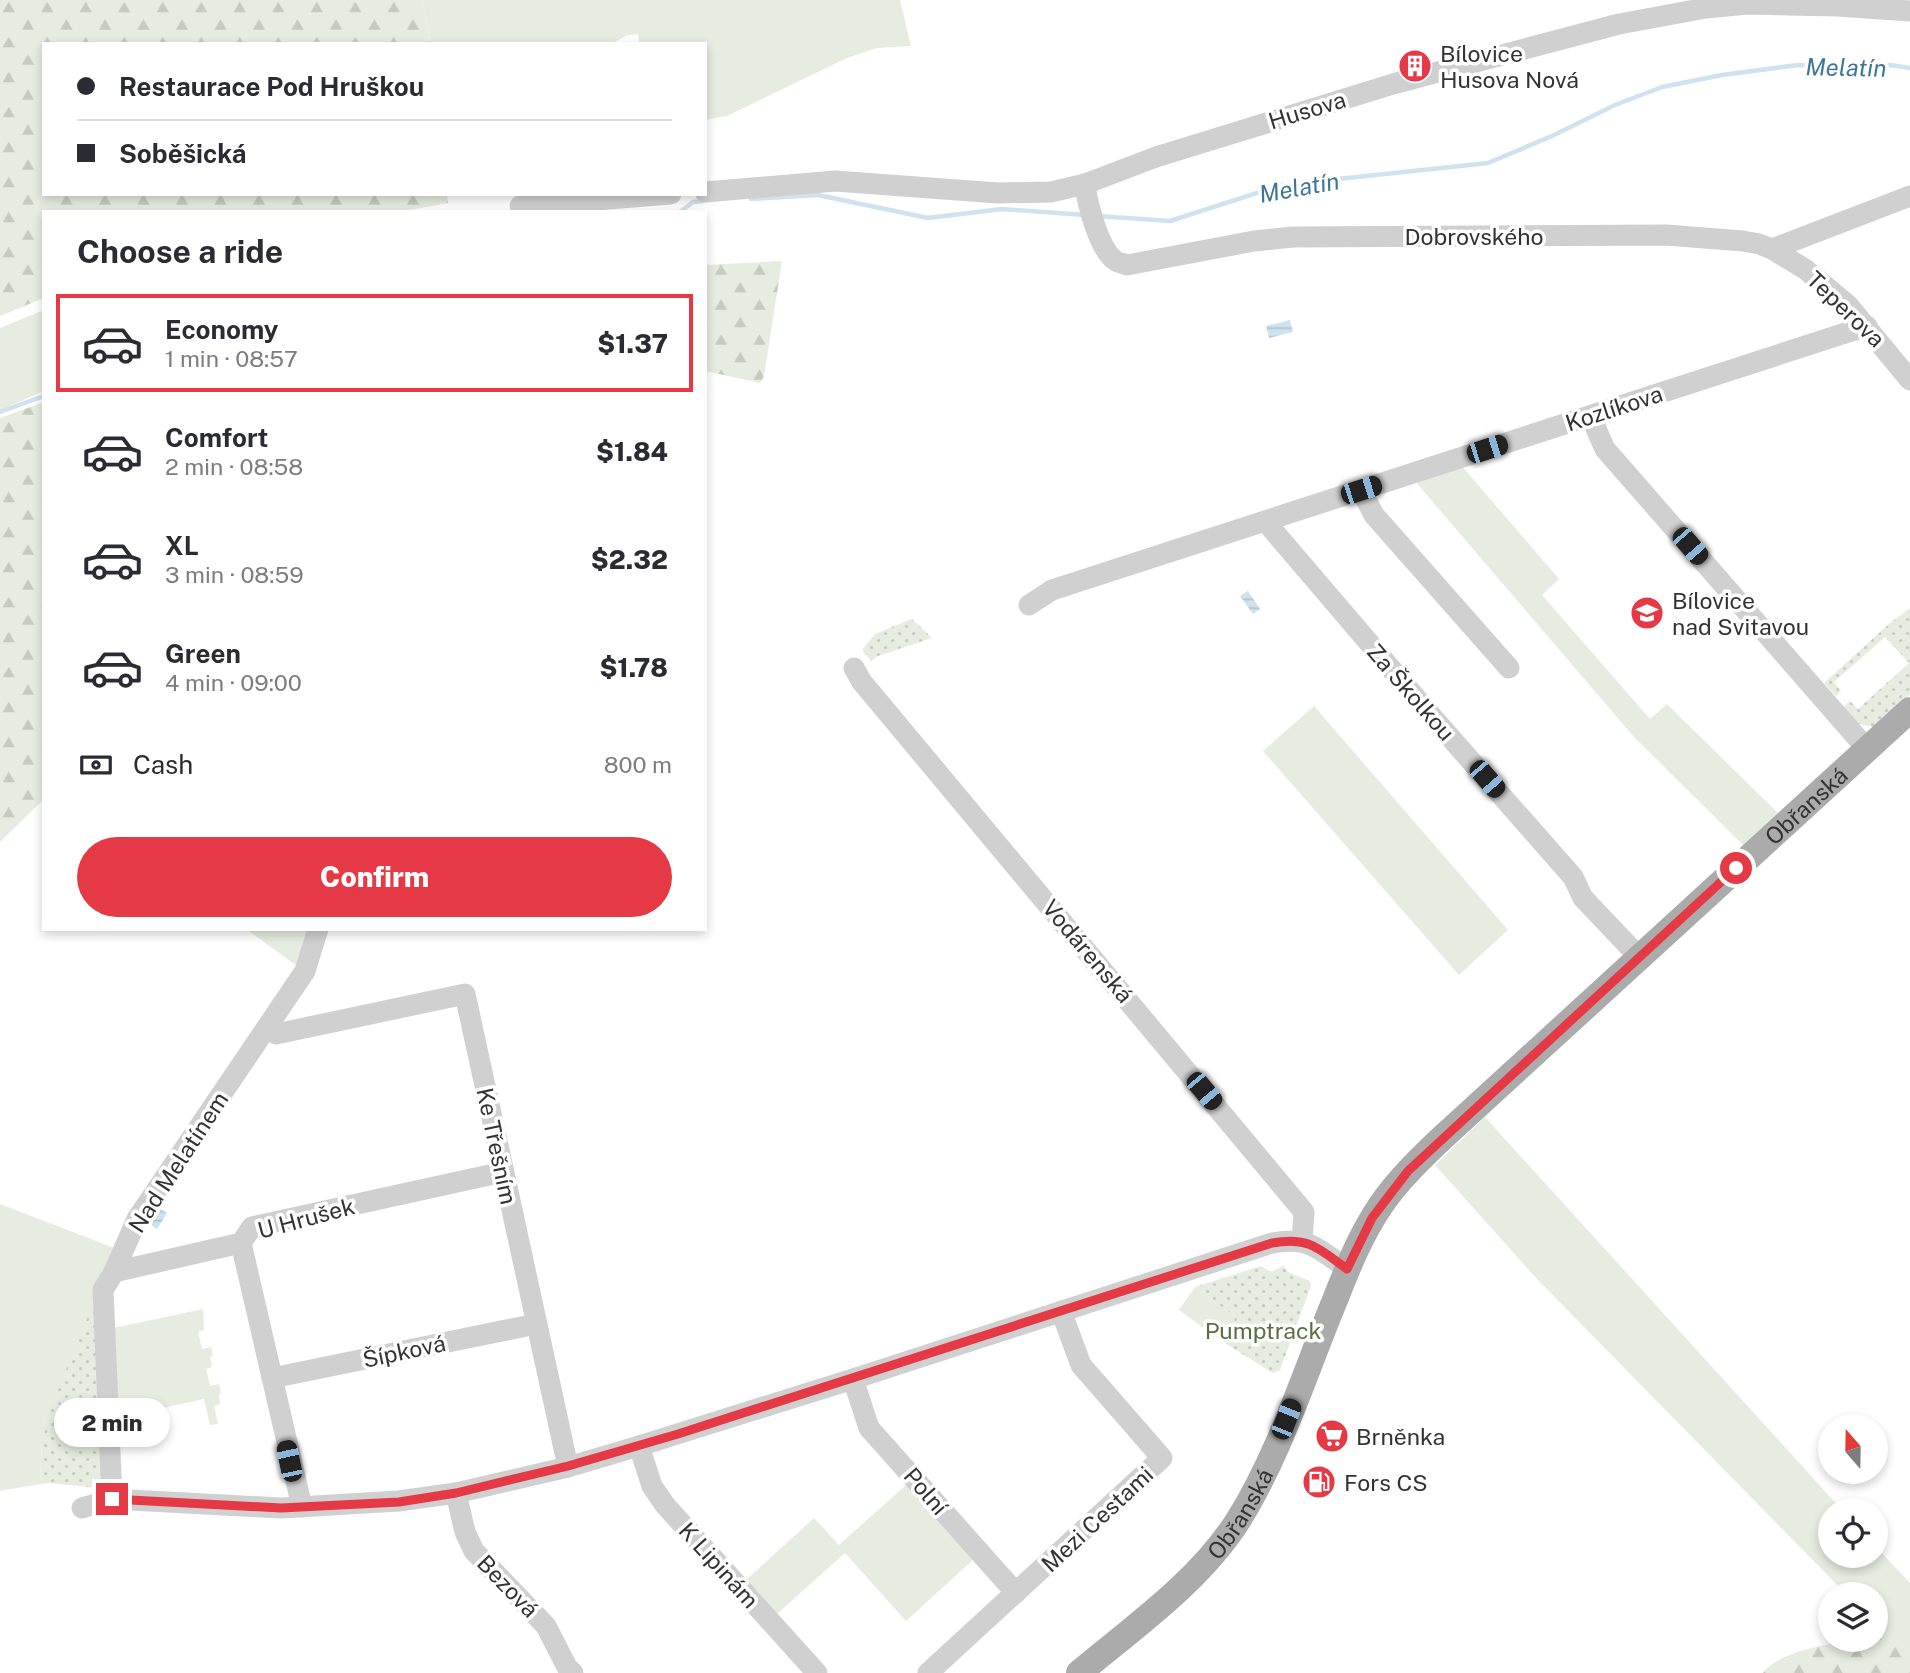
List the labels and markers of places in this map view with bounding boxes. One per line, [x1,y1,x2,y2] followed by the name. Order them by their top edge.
[1440,40,1579,93] place label: Bílovice Husova Nová
[1396,47,1434,85] building icon: Bílovice Husova Nová
[1672,587,1809,640] place label: Bílovice nad Svitavou
[1628,594,1666,632] school or university icon: Bílovice nad Svitavou
[1313,1417,1351,1455] supermarket icon: Brněnka
[1356,1423,1445,1450] place label: Brněnka
[1300,1463,1338,1501] fuel station icon: Fors CS
[1344,1469,1428,1496] place label: Fors CS

